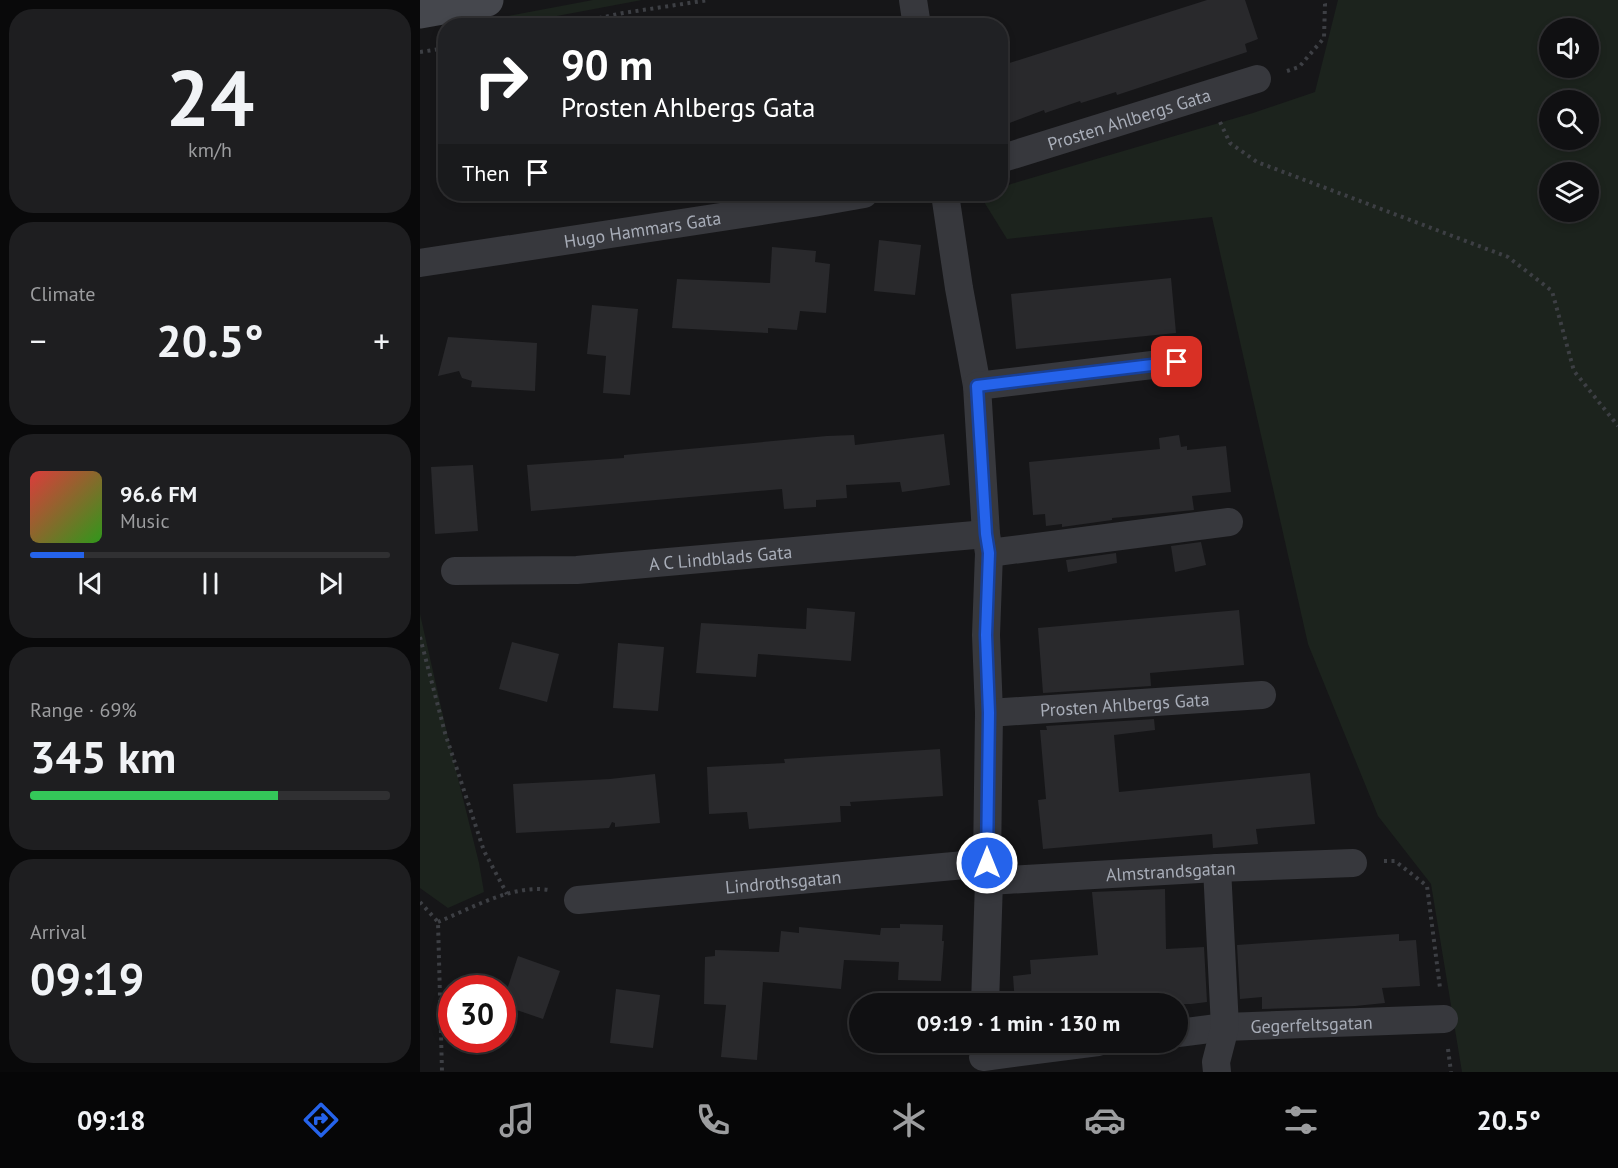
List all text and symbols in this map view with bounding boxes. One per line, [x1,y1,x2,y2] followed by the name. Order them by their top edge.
[1539,18,1599,222] map controls
[1539,18,1599,78] button: sound
[561,37,653,92] text: 90 m
[462,42,540,120] icon: right
[166,47,254,148] text: 24
[1044,83,1213,155] street label: Prosten Ahlbergs Gata
[561,90,815,124] text: Prosten Ahlbergs Gata
[1539,90,1599,150] button: search
[188,137,232,163] text: km/h
[521,156,554,189] icon: arrive
[462,159,509,187] text: Then
[1539,162,1599,222] button: layers
[562,206,723,252] street label: Hugo Hammars Gata
[30,281,96,307] text: Climate
[156,311,264,369] text: 20.5°
[30,319,47,362] text: −
[373,319,390,362] text: +
[1151,336,1202,387] pin
[1160,345,1193,378] icon: arrive
[120,480,197,508] text: 96.6 FM
[120,508,169,534] text: Music
[648,540,793,575] street label: A C Lindblads Gata
[74,567,107,600] icon: previous
[194,567,227,600] icon: pause
[314,567,347,600] icon: next
[1039,687,1210,721] street label: Prosten Ahlbergs Gata
[30,697,137,723] text: Range · 69%
[30,727,176,785] text: 345 km
[955,831,1019,895] position arrow
[1105,856,1236,886] street label: Almstrandsgatan
[724,865,842,898] street label: Lindrothsgatan
[30,919,86,945] text: Arrival
[30,949,144,1007] text: 09:19
[438,975,516,1053] speed limit sign: 30
[917,1009,1120,1037] text: 09:19 · 1 min · 130 m
[1250,1010,1373,1038] street label: Gegerfeltsgatan
[300,1099,342,1141] icon: directions
[496,1099,538,1141] icon: music
[692,1099,734,1141] icon: phone
[888,1099,930,1141] icon: climate
[1084,1099,1126,1141] icon: car
[1280,1099,1322,1141] icon: filters
[77,1103,146,1137] text: 09:18
[1477,1103,1541,1137] text: 20.5°

